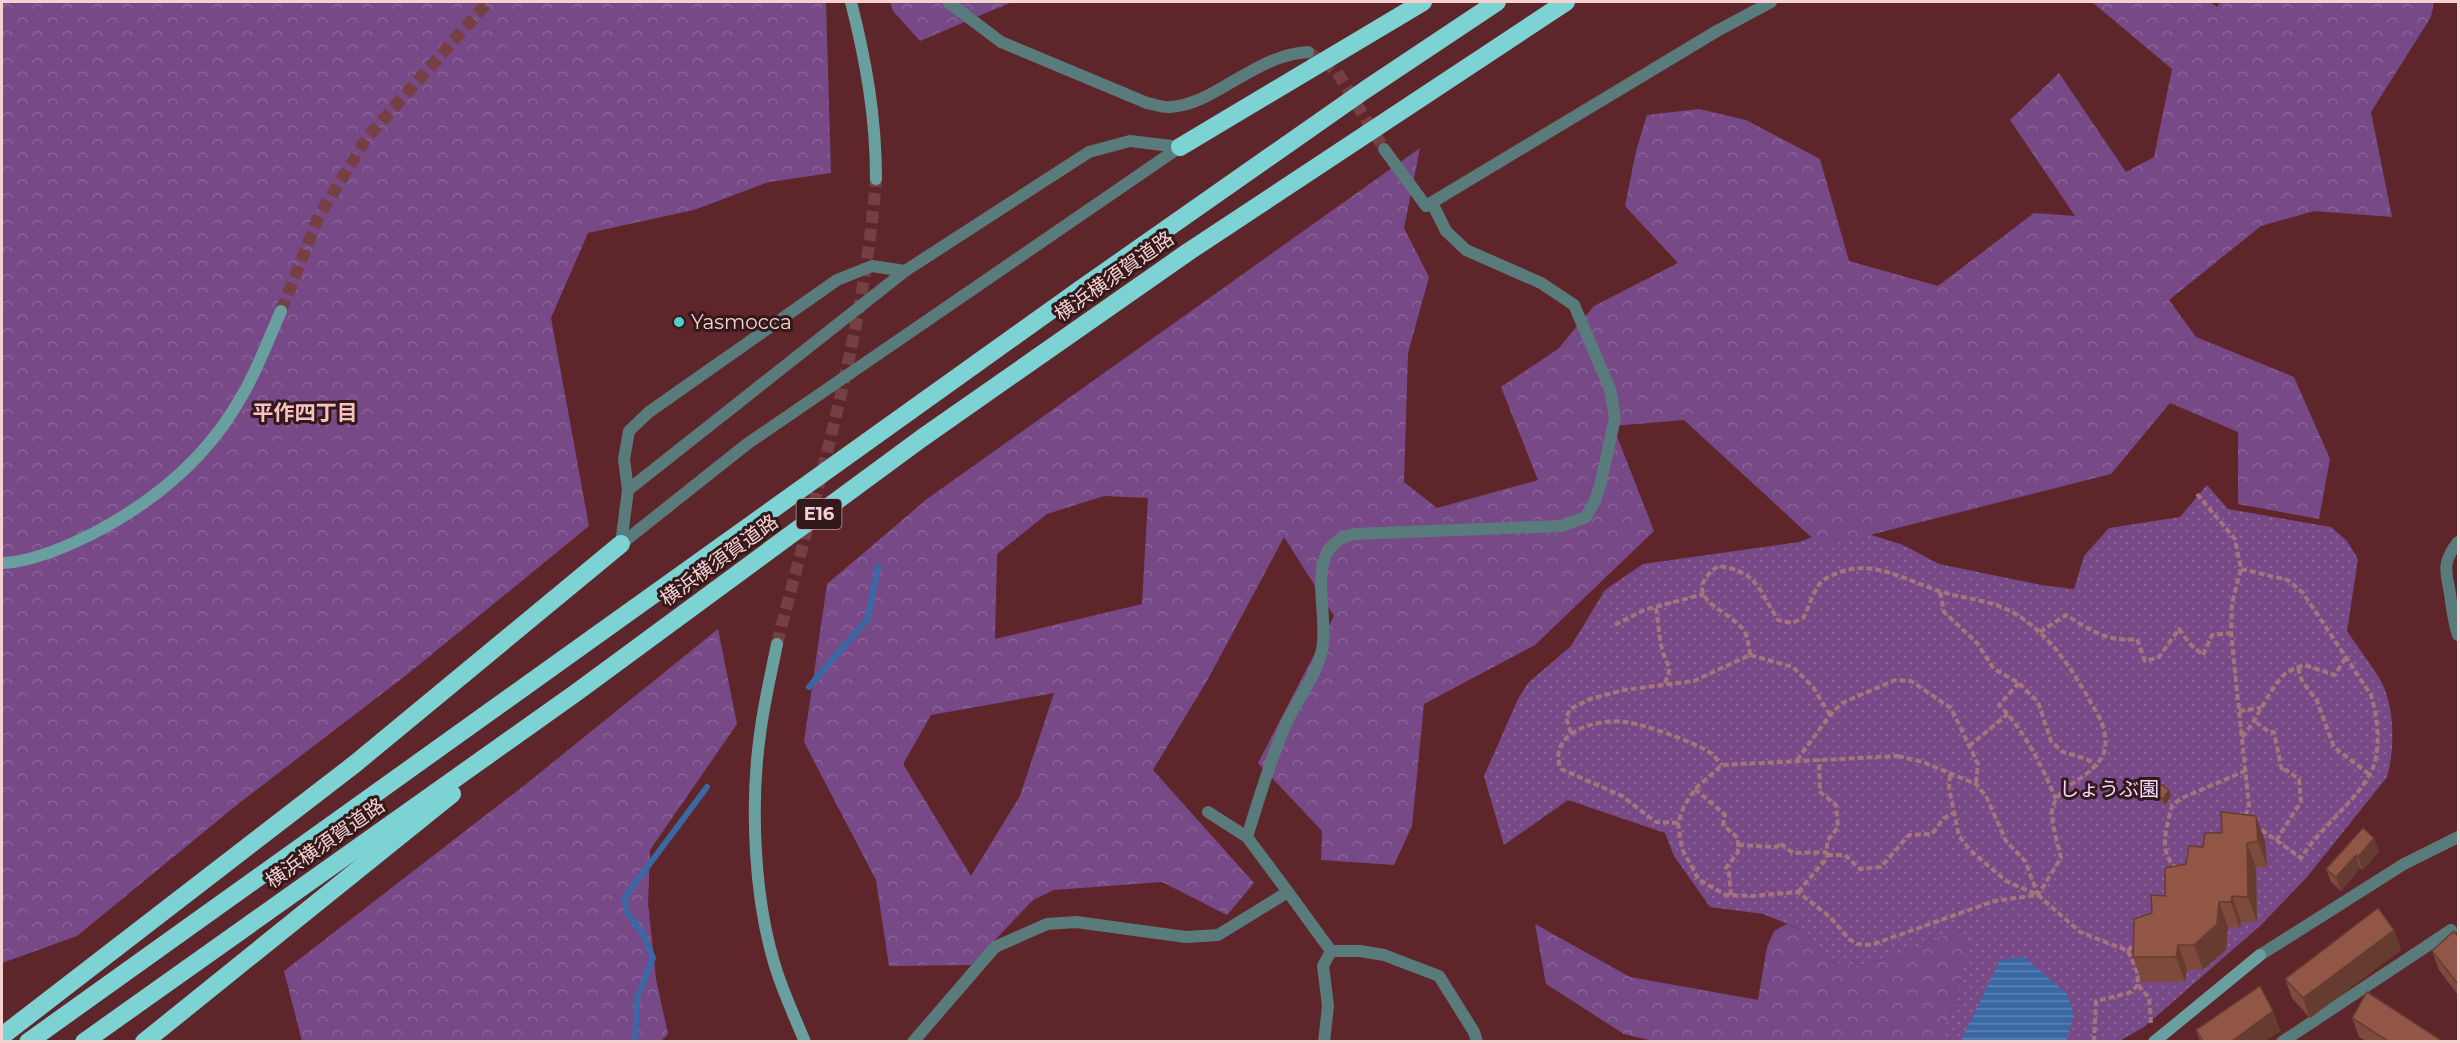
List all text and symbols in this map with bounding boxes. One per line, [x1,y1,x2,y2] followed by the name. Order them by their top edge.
[1050,226,1178,326] street label: 横浜横須賀道路
[691,310,792,334] place label: Yasmocca
[672,315,686,329] marker: Yasmocca
[253,400,358,425] district label: 平作四丁目
[796,499,842,529] road number: E16
[655,509,783,611] street label: 横浜横須賀道路
[2059,777,2159,801] park label: しょうぶ園
[261,793,389,893] street label: 横浜横須賀道路

